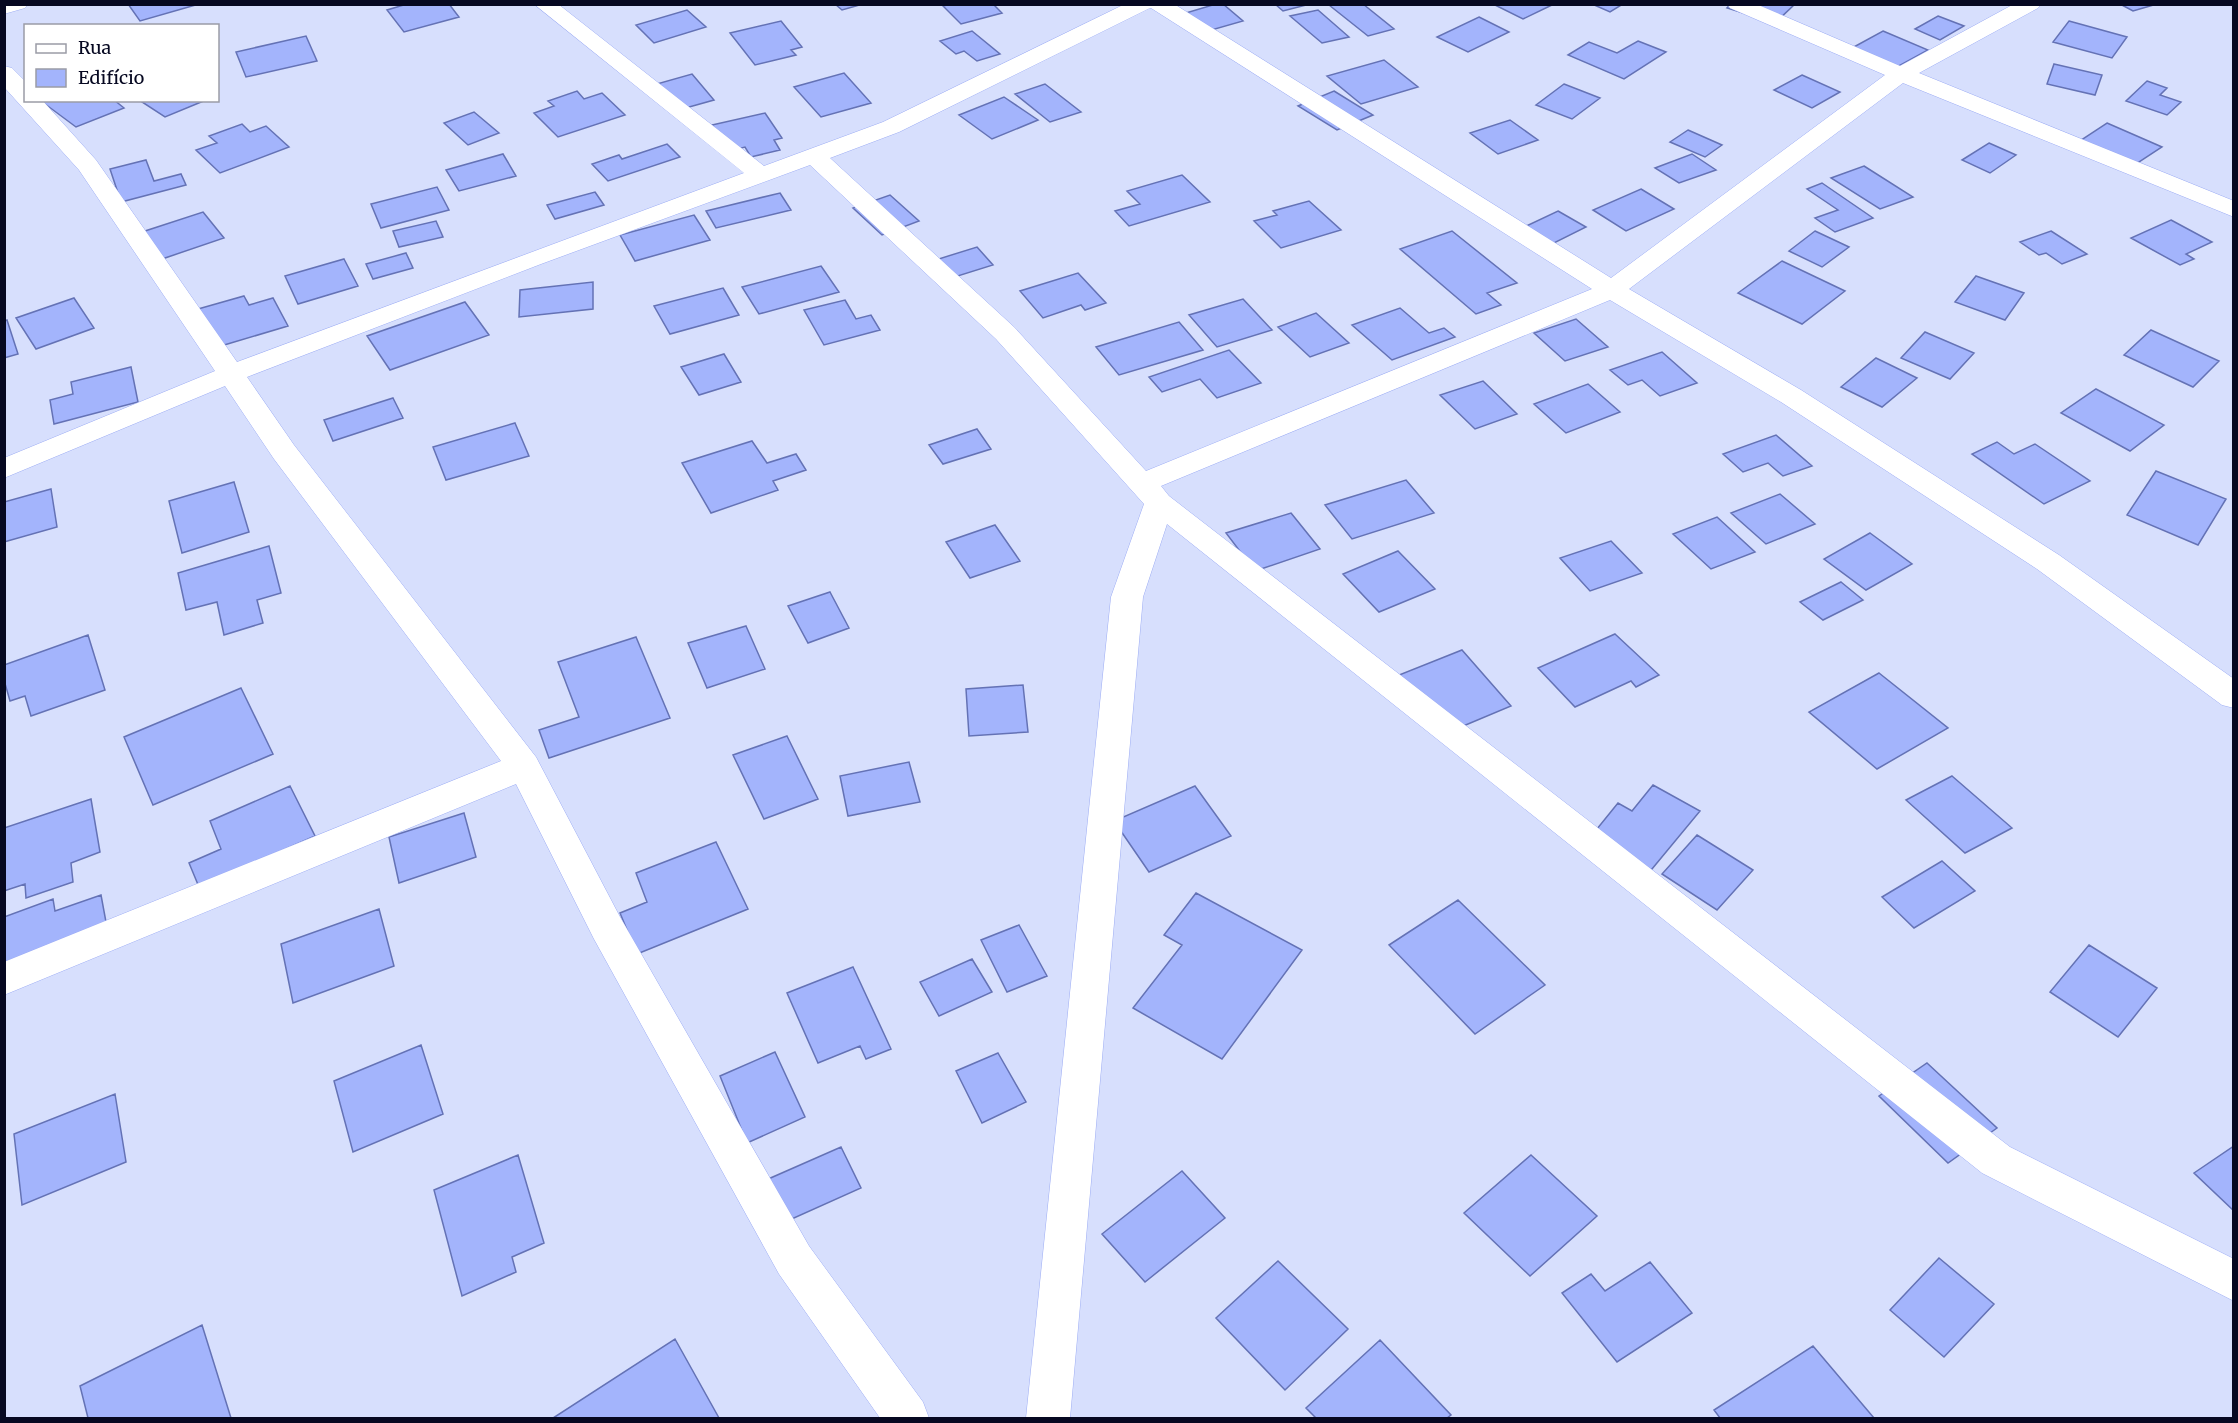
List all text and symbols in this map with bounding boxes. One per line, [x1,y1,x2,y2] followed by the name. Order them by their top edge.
[24,24,219,102] legend
[78,36,112,59] text: Rua
[78,66,144,89] text: Edifício

